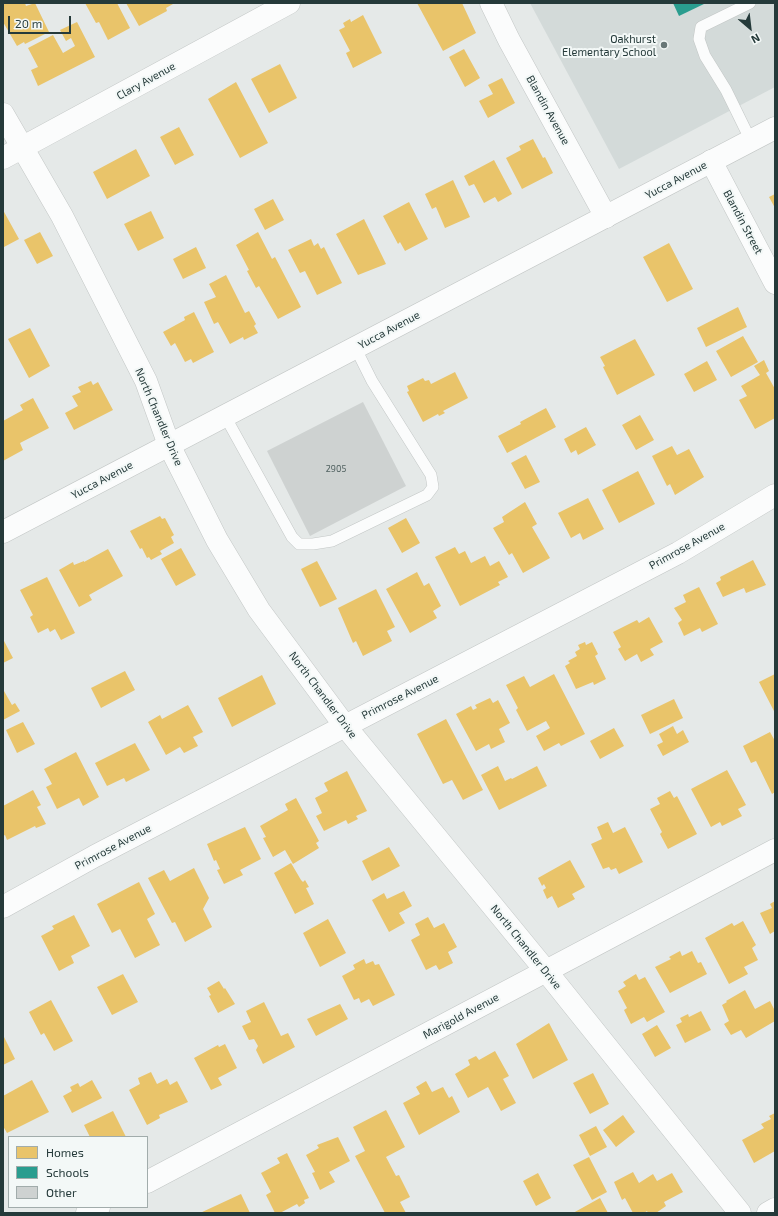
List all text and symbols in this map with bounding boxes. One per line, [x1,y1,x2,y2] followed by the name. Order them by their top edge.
[10,8,73,34] scale bar
[730,8,770,48] north arrow
[15,16,42,30] text: 20 m
[749,31,762,47] text: N
[562,32,656,58] place label: Oakhurst Elementary School
[659,40,669,50] marker: Oakhurst Elementary School
[114,59,178,103] street label: Clary Avenue
[524,73,572,147] street label: Blandin Avenue
[643,158,709,202] street label: Yucca Avenue
[721,188,765,256] street label: Blandin Street
[356,308,422,352] street label: Yucca Avenue
[132,366,186,468] street label: North Chandler Drive
[69,458,135,502] street label: Yucca Avenue
[326,464,346,474] house number: 2905
[647,520,727,572] street label: Primrose Avenue
[286,649,360,741] street label: North Chandler Drive
[359,672,441,722] street label: Primrose Avenue
[73,821,153,873] street label: Primrose Avenue
[488,902,564,992] street label: North Chandler Drive
[421,990,501,1042] street label: Marigold Avenue
[8,1136,148,1208] legend
[46,1145,84,1159] text: Homes
[46,1165,89,1179] text: Schools
[46,1185,77,1199] text: Other

